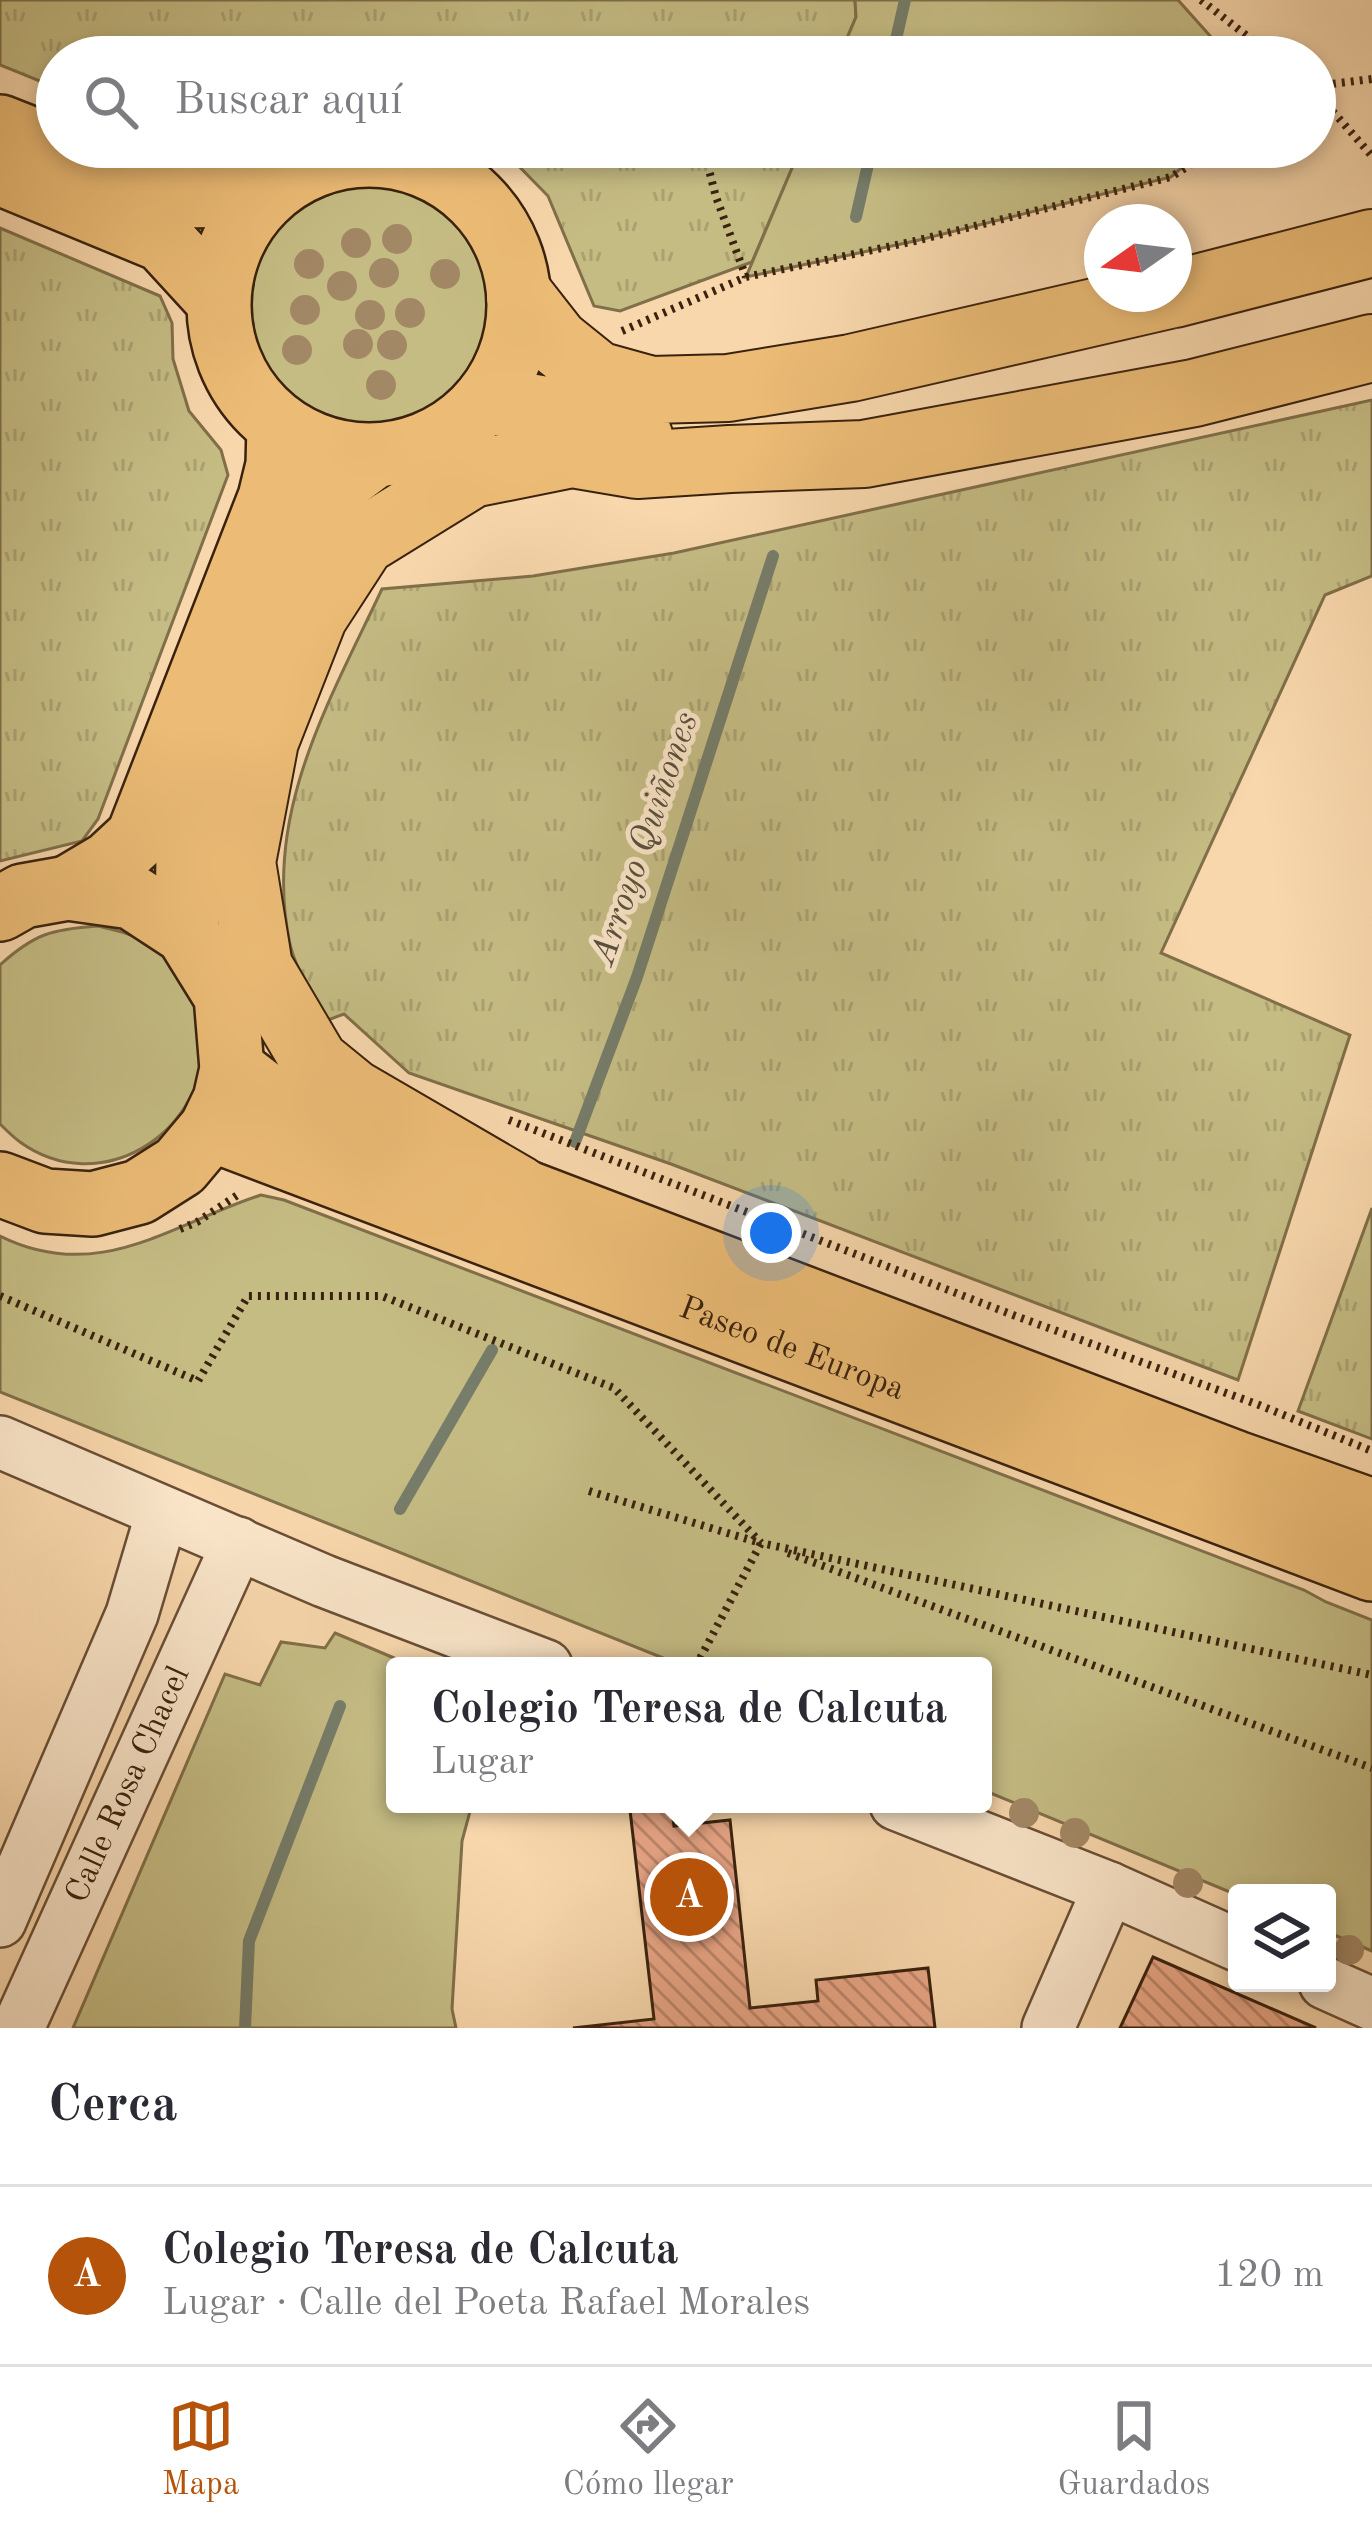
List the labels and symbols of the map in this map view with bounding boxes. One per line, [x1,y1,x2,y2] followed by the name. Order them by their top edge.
[1084,204,1192,312] north arrow
[584,708,706,972] water label: Arroyo Quiñones
[741,1203,801,1263] your location
[675,1291,909,1407] street label: Paseo de Europa
[60,1662,196,1908] street label: Calle Rosa Chacel
[650,1852,728,1942] pin: A

